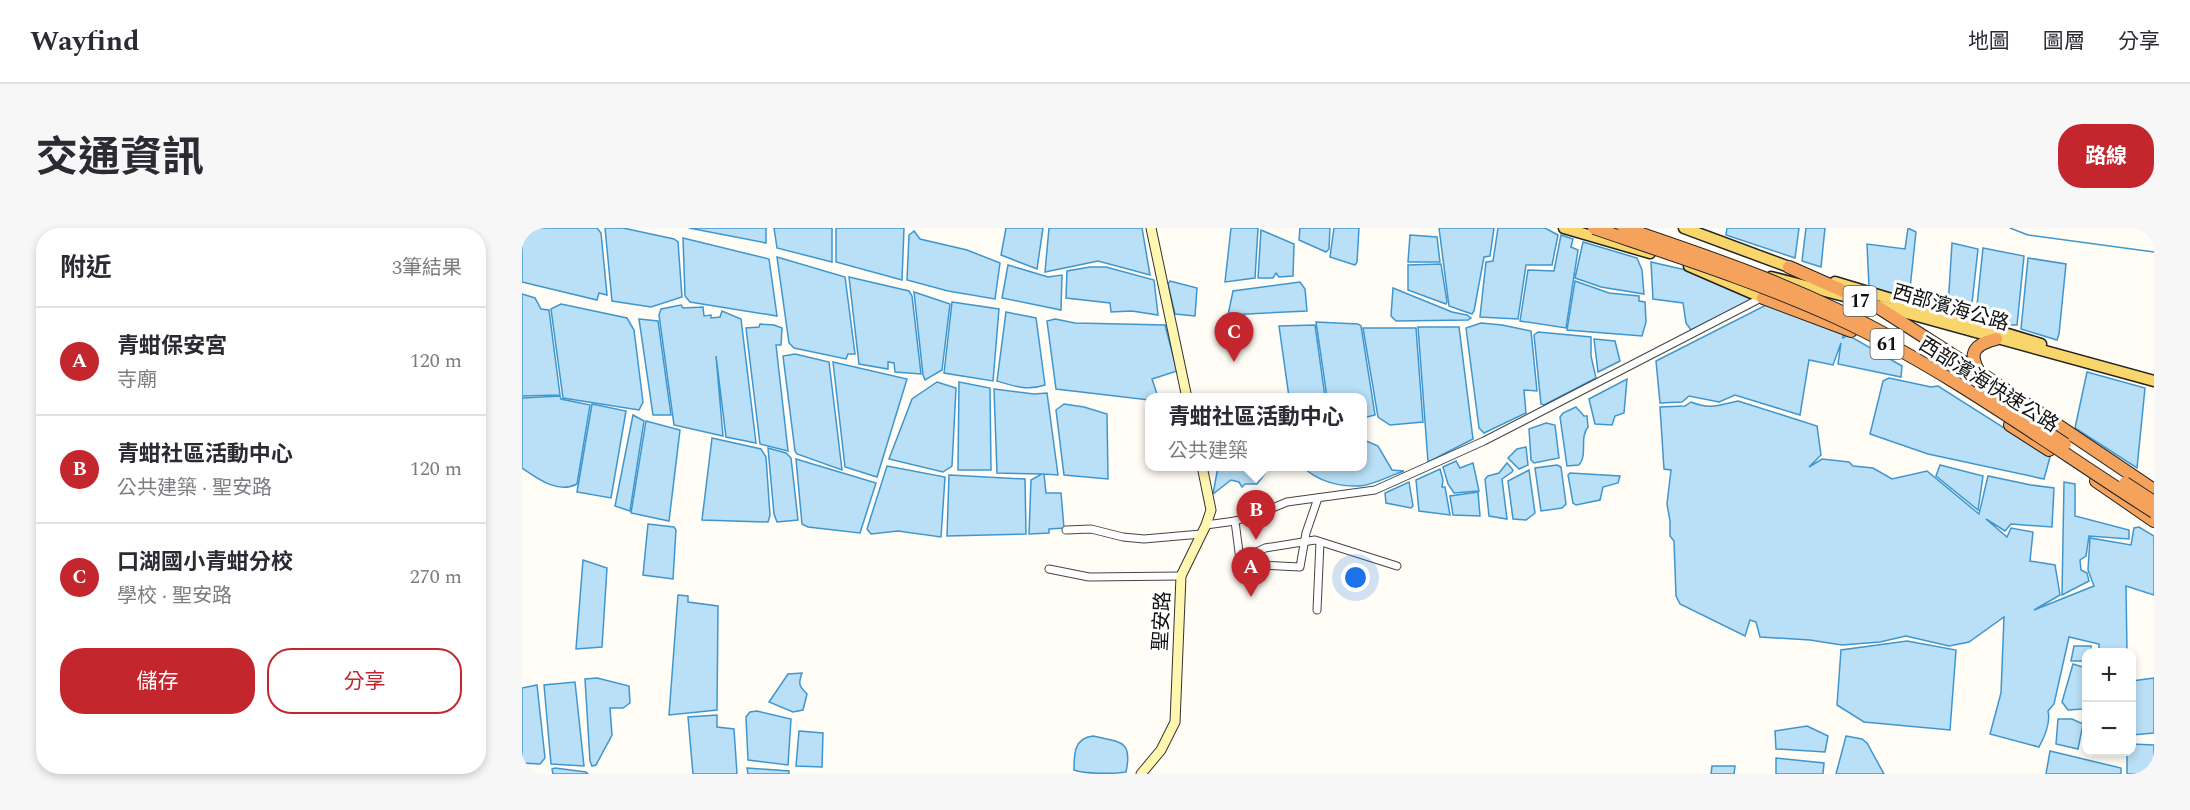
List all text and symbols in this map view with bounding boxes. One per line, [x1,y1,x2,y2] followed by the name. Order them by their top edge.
[30,20,139,63] text: Wayfind
[1968,26,2010,58] text: 地圖
[2043,26,2085,58] text: 圖層
[2118,26,2160,58] text: 分享
[2058,124,2154,188] button: 路線
[36,127,204,190] text: 交通資訊
[60,248,112,288] text: 附近
[392,253,462,283] text: 3筆結果
[1889,277,2013,339] street label: 西部濱海公路
[1844,286,1876,316] road number: 17
[1214,312,1254,362] pin: C
[1870,329,1904,359] road number: 61
[117,330,227,363] text: 青蚶保安宮
[1913,330,2064,440] street label: 西部濱海快速公路
[72,346,87,376] text: A
[410,346,462,376] text: 120 m
[117,365,157,395] text: 寺廟
[1145,393,1367,471] popup
[1168,401,1344,434] text: 青蚶社區活動中心
[1168,436,1248,466] text: 公共建築
[117,438,293,471] text: 青蚶社區活動中心
[72,454,87,484] text: B
[410,454,462,484] text: 120 m
[117,473,272,503] text: 公共建築 · 聖安路
[1236,490,1276,540] pin: B
[117,546,293,579] text: 口湖國小青蚶分校
[1232,548,1270,597] pin: A
[72,562,87,592] text: C
[410,562,462,592] text: 270 m
[1341,563,1370,592] your location
[117,581,232,611] text: 學校 · 聖安路
[1145,590,1179,652] street label: 聖安路
[60,648,255,714] button: 儲存
[267,648,462,714] button: 分享
[2082,648,2136,756] map controls
[2082,648,2136,702] button: +
[2082,702,2136,756] button: −

